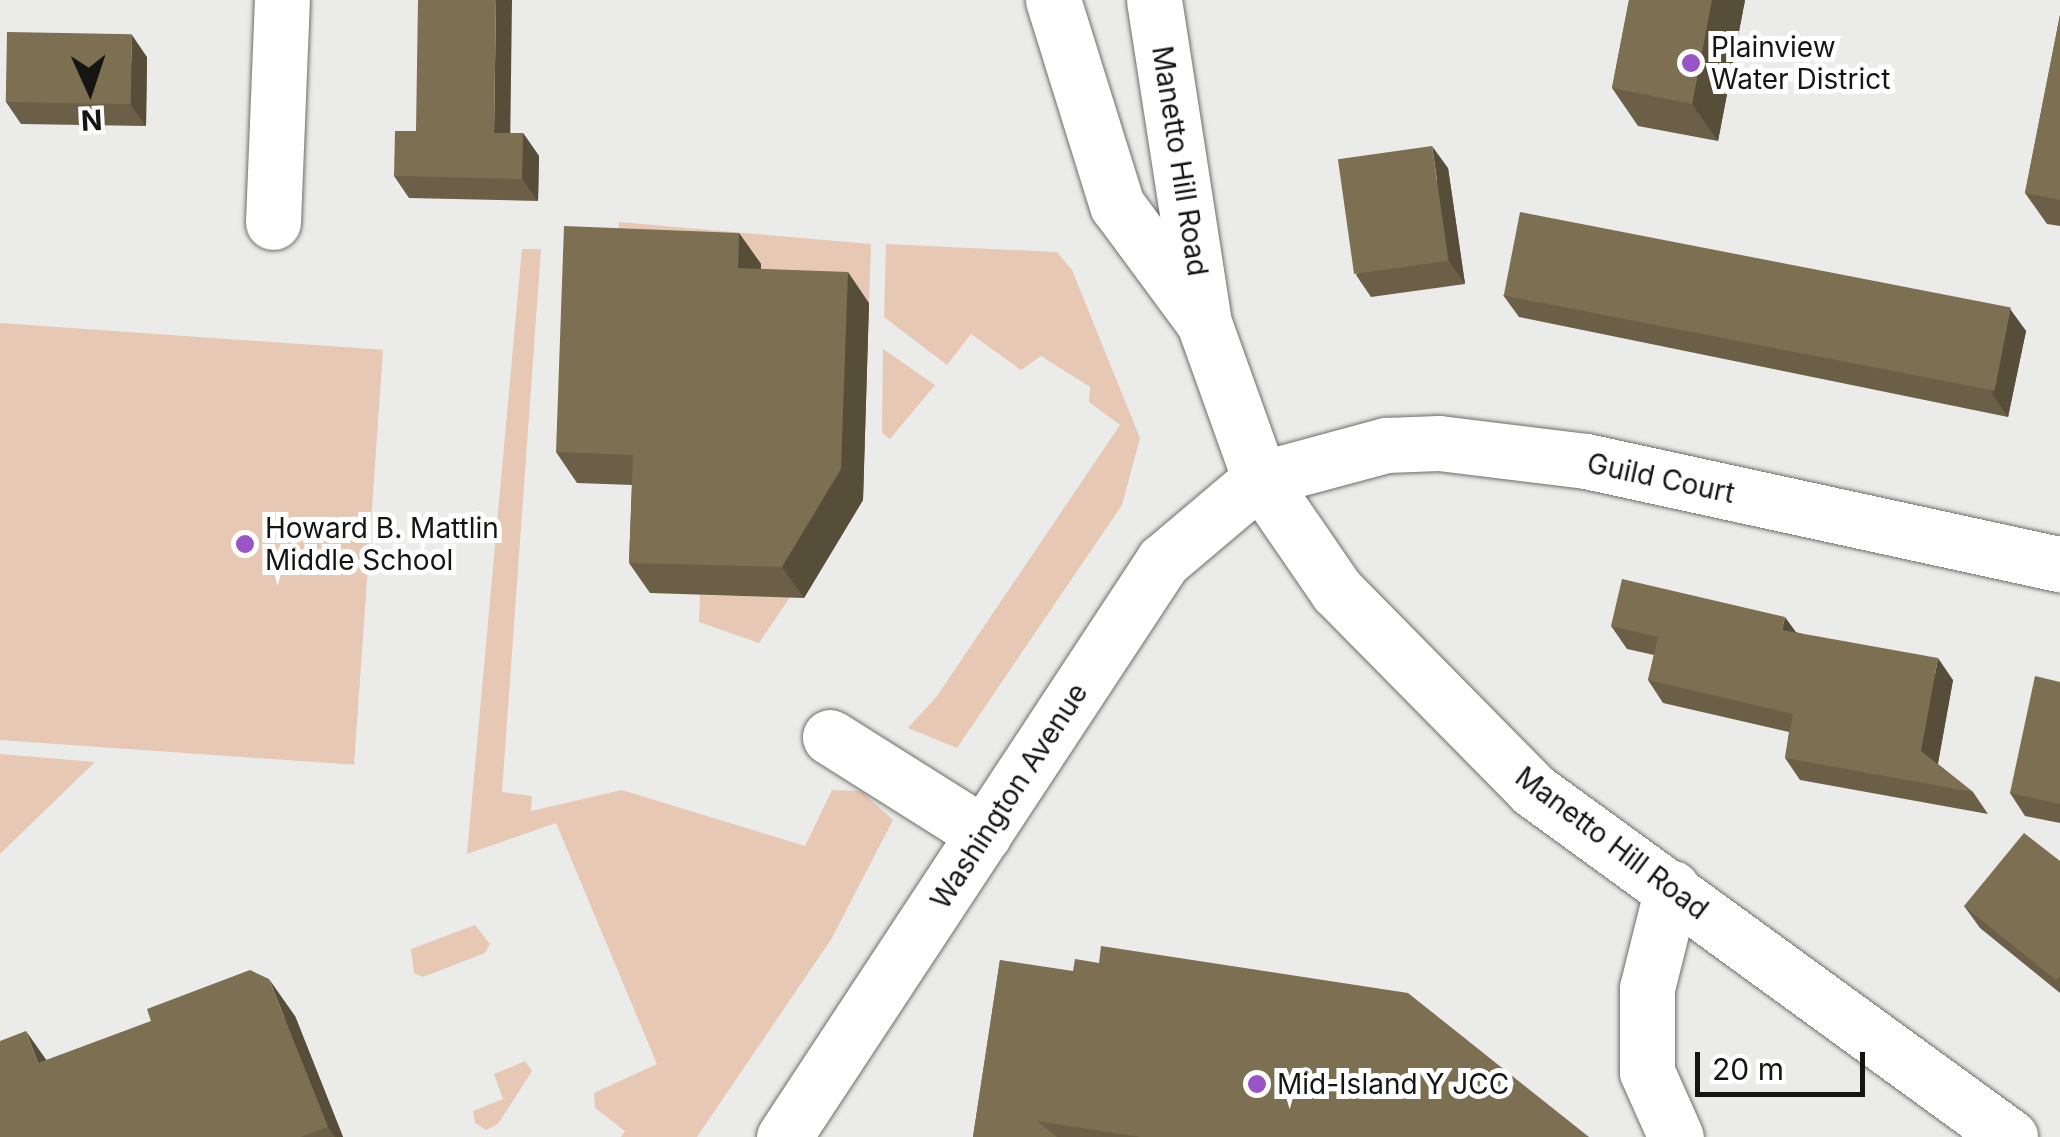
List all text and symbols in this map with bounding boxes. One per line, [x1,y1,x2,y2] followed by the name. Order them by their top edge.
[1711,30,1890,96] place label: Plainview Water District
[40,40,140,140] north arrow
[1145,44,1215,278] street label: Manetto Hill Road
[1680,52,1702,74] marker: Plainview Water District
[80,102,103,137] text: N
[1584,446,1738,510] street label: Guild Court
[265,511,499,577] place label: Howard B. Mattlin Middle School
[234,533,256,555] marker: Howard B. Mattlin Middle School
[924,677,1094,915] street label: Washington Avenue
[1509,760,1715,926] street label: Manetto Hill Road
[1700,1032,1870,1094] scale bar
[1712,1051,1784,1087] text: 20 m
[1277,1067,1509,1101] place label: Mid-Island Y JCC
[1246,1073,1268,1095] marker: Mid-Island Y JCC

